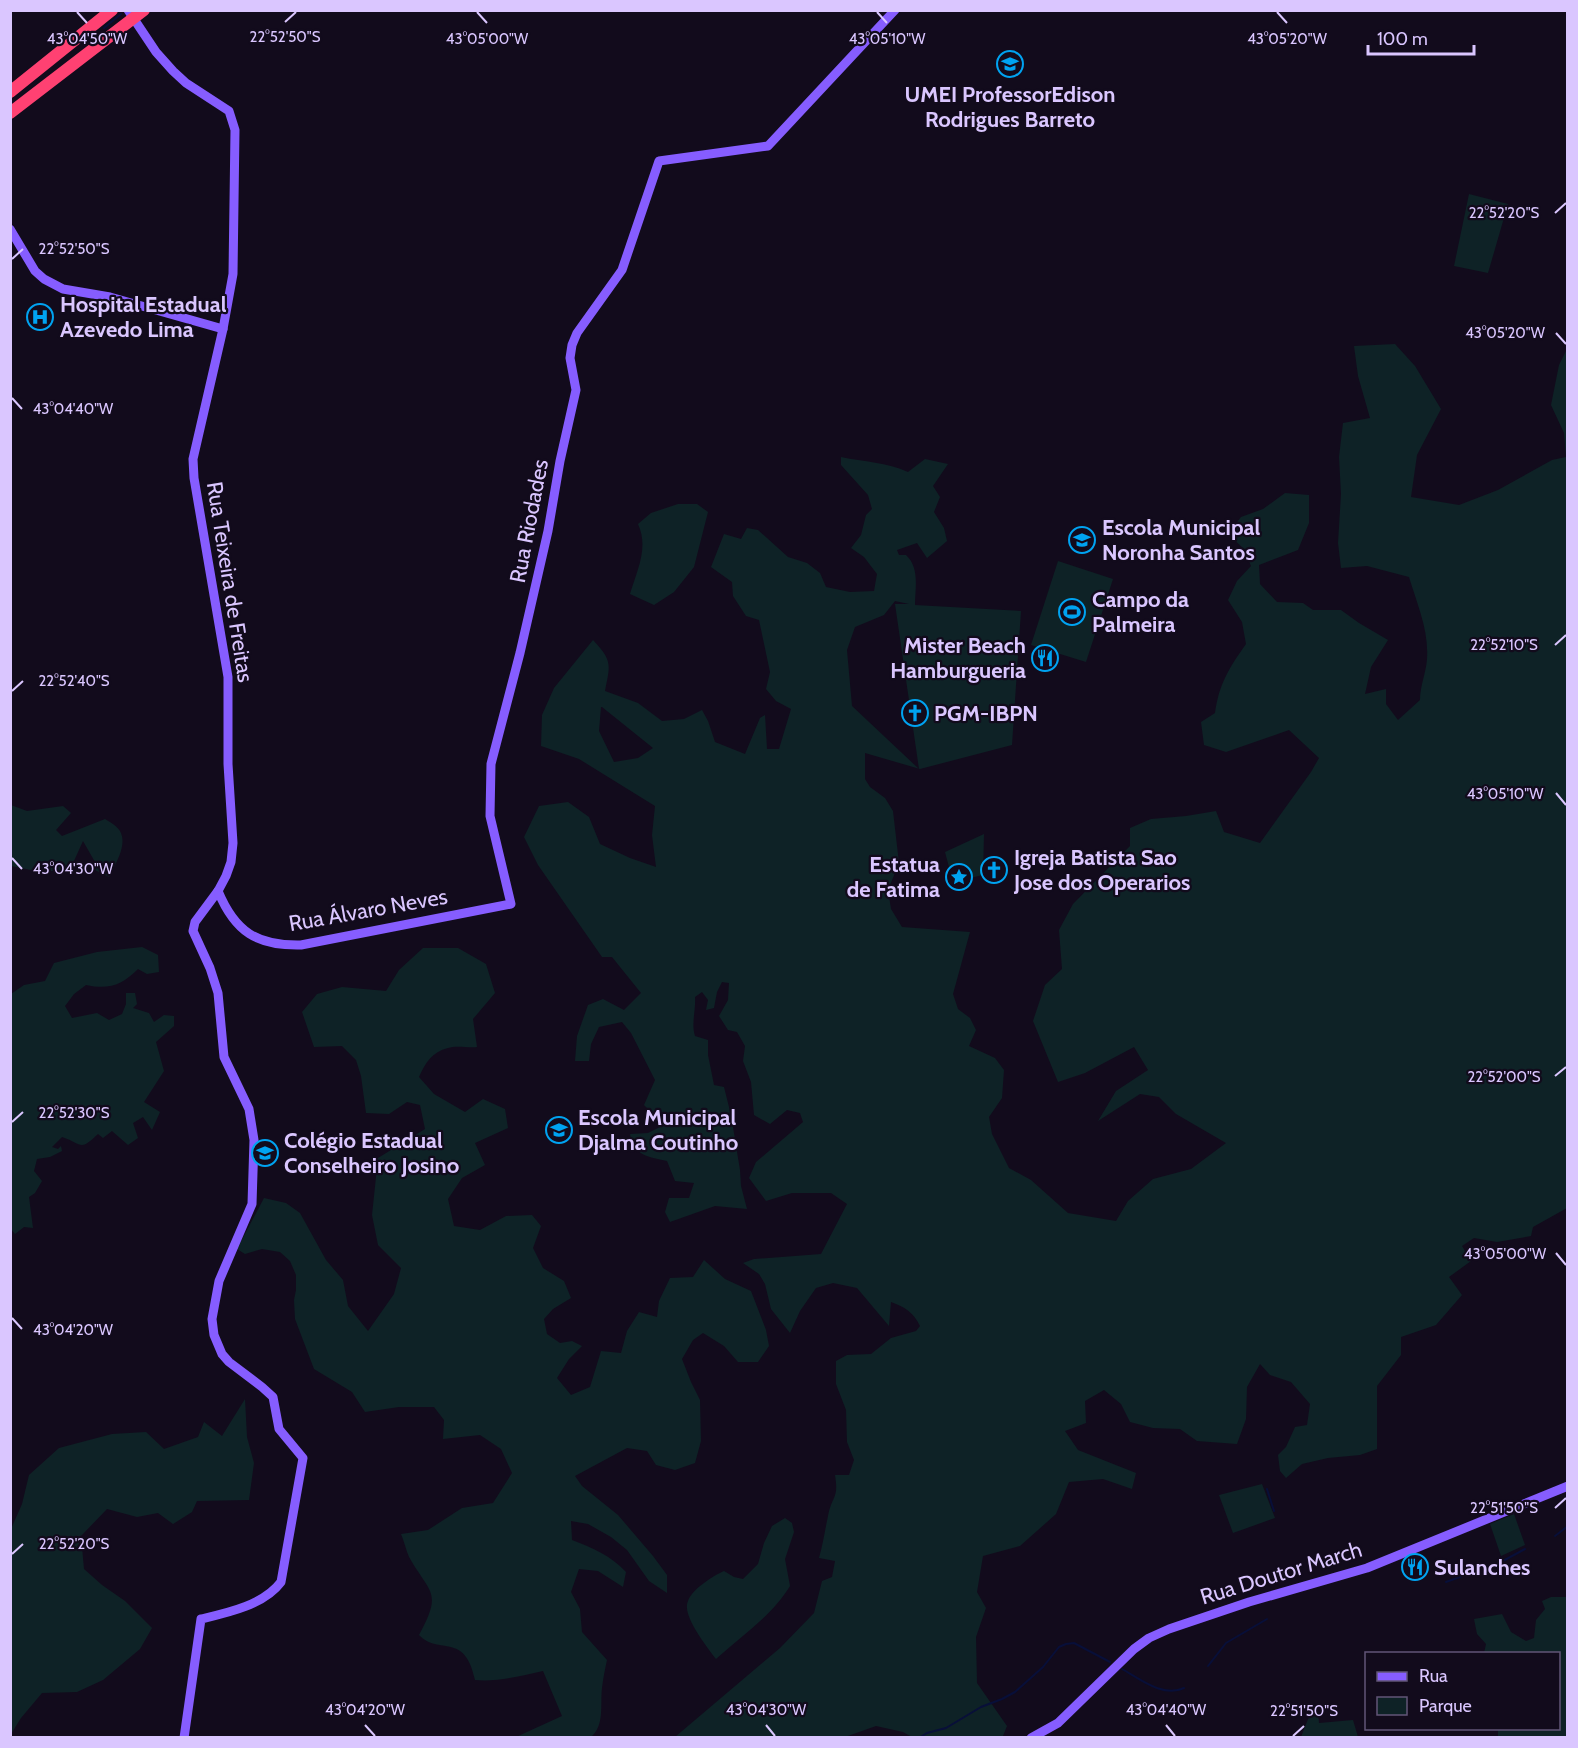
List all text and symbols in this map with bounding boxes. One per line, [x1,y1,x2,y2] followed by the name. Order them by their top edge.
[1368,18,1474,56] scale bar
[250,28,321,46] text: 22°52'50"S
[1377,28,1428,50] text: 100 m
[47,30,128,48] text: 43°04'50"W
[446,30,529,48] text: 43°05'00"W
[849,30,926,48] text: 43°05'10"W
[1247,30,1328,48] text: 43°05'20"W
[995,49,1025,79] school or university icon: UMEI ProfessorEdison Rodrigues Barreto
[905,81,1115,133] place label: UMEI ProfessorEdison Rodrigues Barreto
[1469,204,1540,222] text: 22°52'20"S
[39,240,110,258] text: 22°52'50"S
[60,291,227,343] place label: Hospital Estadual Azevedo Lima
[25,302,55,332] hospital icon: Hospital Estadual Azevedo Lima
[1465,324,1546,342] text: 43°05'20"W
[33,400,114,418] text: 43°04'40"W
[504,457,554,585] street label: Rua Riodades
[201,480,259,684] street label: Rua Teixeira de Freitas
[1102,514,1260,566] place label: Escola Municipal Noronha Santos
[1067,525,1097,555] school or university icon: Escola Municipal Noronha Santos
[1092,586,1189,638] place label: Campo da Palmeira
[1057,597,1087,627] sports icon: Campo da Palmeira
[890,632,1026,684] place label: Mister Beach Hamburgueria
[1470,636,1538,654] text: 22°52'10"S
[1030,643,1060,673] restaurant icon: Mister Beach Hamburgueria
[38,672,110,690] text: 22°52'40"S
[900,698,930,728] church icon: PGM-IBPN
[934,700,1038,727] place label: PGM-IBPN
[1467,785,1544,803] text: 43°05'10"W
[1013,844,1190,896] place label: Igreja Batista Sao Jose dos Operarios
[847,851,940,903] place label: Estatua de Fatima
[979,855,1009,885] church icon: Igreja Batista Sao Jose dos Operarios
[33,860,114,878] text: 43°04'30"W
[944,862,974,892] place icon: Estatua de Fatima
[286,883,450,937] street label: Rua Álvaro Neves
[1467,1068,1541,1086] text: 22°52'00"S
[39,1104,110,1122] text: 22°52'30"S
[578,1104,738,1156] place label: Escola Municipal Djalma Coutinho
[544,1115,574,1145] school or university icon: Escola Municipal Djalma Coutinho
[284,1127,459,1179] place label: Colégio Estadual Conselheiro Josino
[250,1138,280,1168] school or university icon: Colégio Estadual Conselheiro Josino
[1464,1245,1547,1263] text: 43°05'00"W
[33,1321,114,1339] text: 43°04'20"W
[1470,1499,1538,1517] text: 22°51'50"S
[39,1535,110,1553] text: 22°52'20"S
[1197,1536,1365,1610] street label: Rua Doutor March
[1400,1552,1430,1582] restaurant icon: Sulanches
[1434,1554,1530,1581] place label: Sulanches
[1365,1652,1560,1730] legend
[1419,1665,1448,1687] text: Rua
[1419,1695,1472,1717] text: Parque
[325,1701,406,1719] text: 43°04'20"W
[726,1701,807,1719] text: 43°04'30"W
[1126,1701,1207,1719] text: 43°04'40"W
[1270,1702,1338,1720] text: 22°51'50"S

